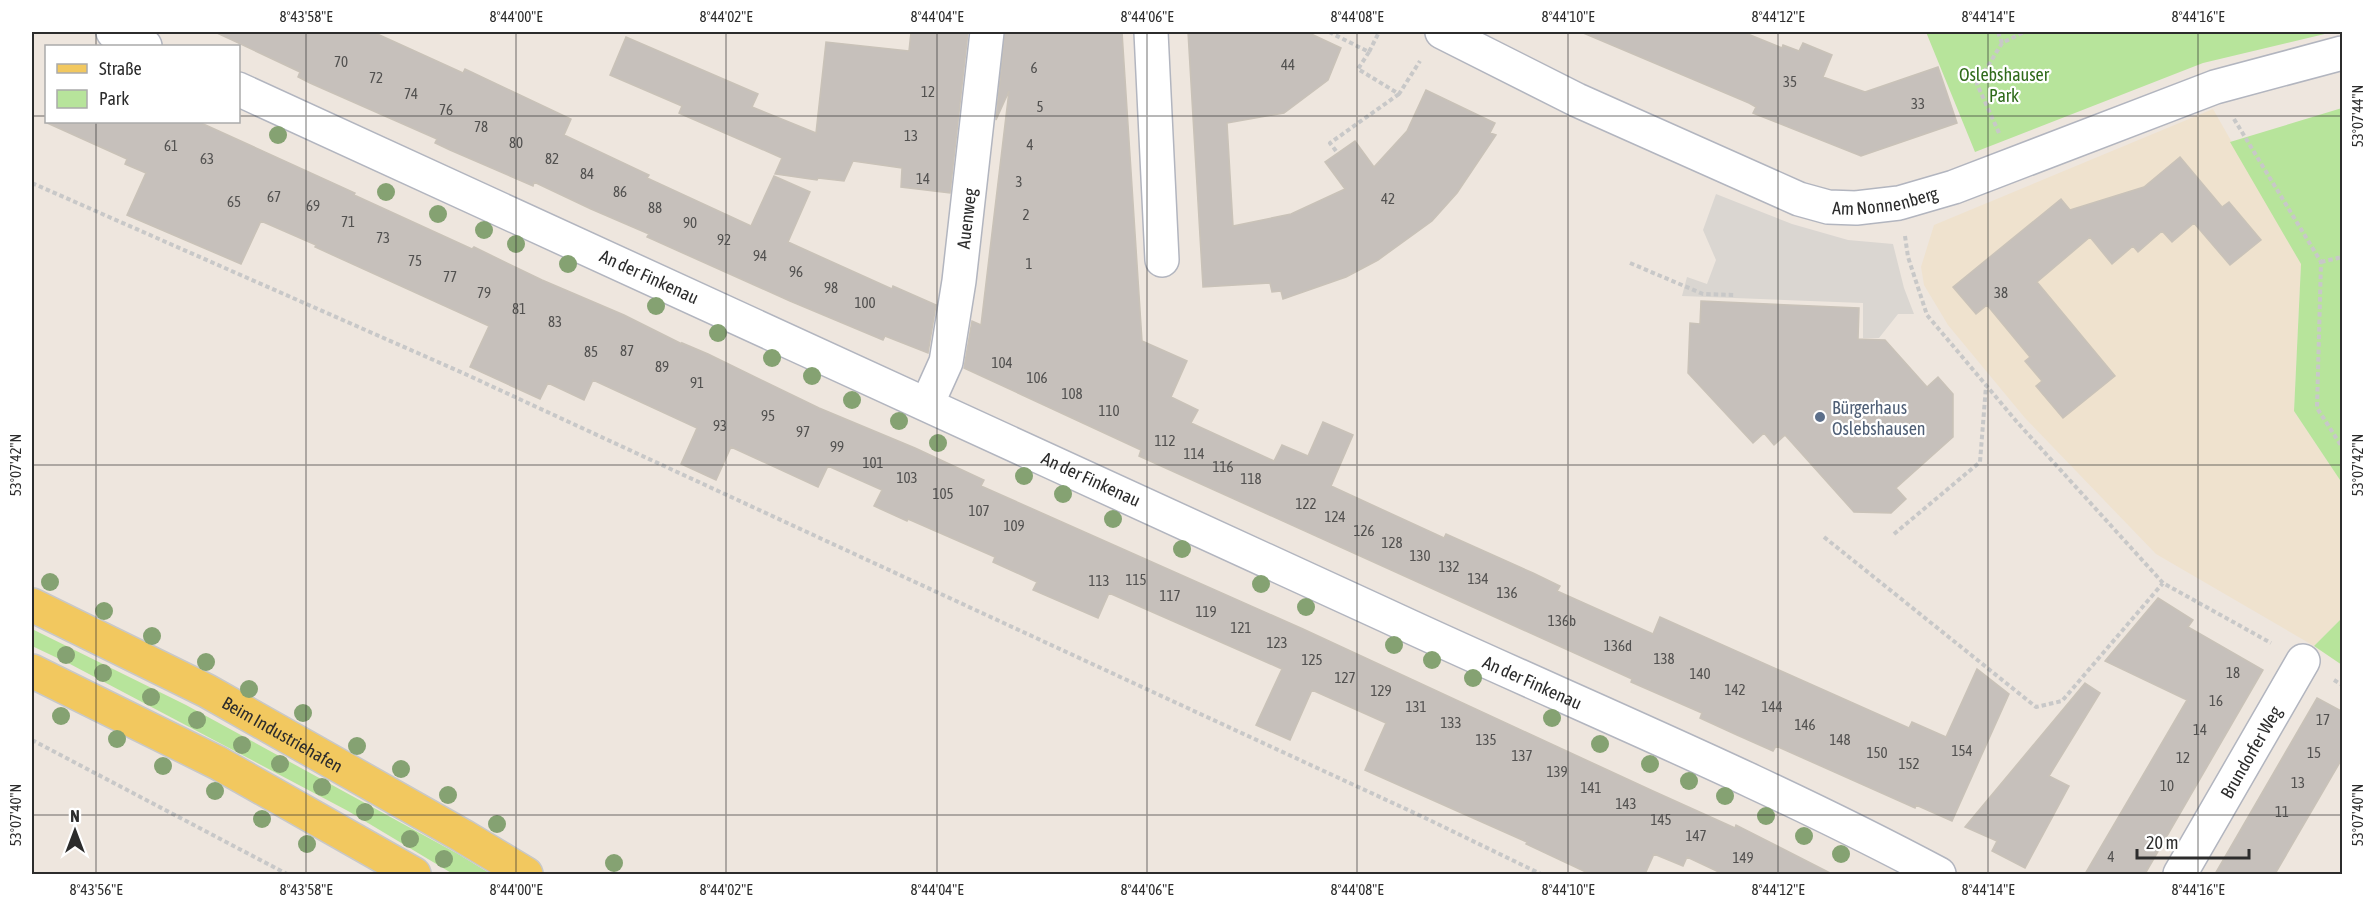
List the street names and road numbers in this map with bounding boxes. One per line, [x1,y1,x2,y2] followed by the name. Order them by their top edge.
[1832,182,1940,219] street label: Am Nonnenberg
[952,187,980,250] street label: Auenweg
[597,245,702,308] street label: An der Finkenau
[1039,447,1144,510] street label: An der Finkenau
[1480,651,1585,713] street label: An der Finkenau
[219,691,347,776] street label: Beim Industriehafen
[2216,702,2285,802] street label: Brundorfer Weg

